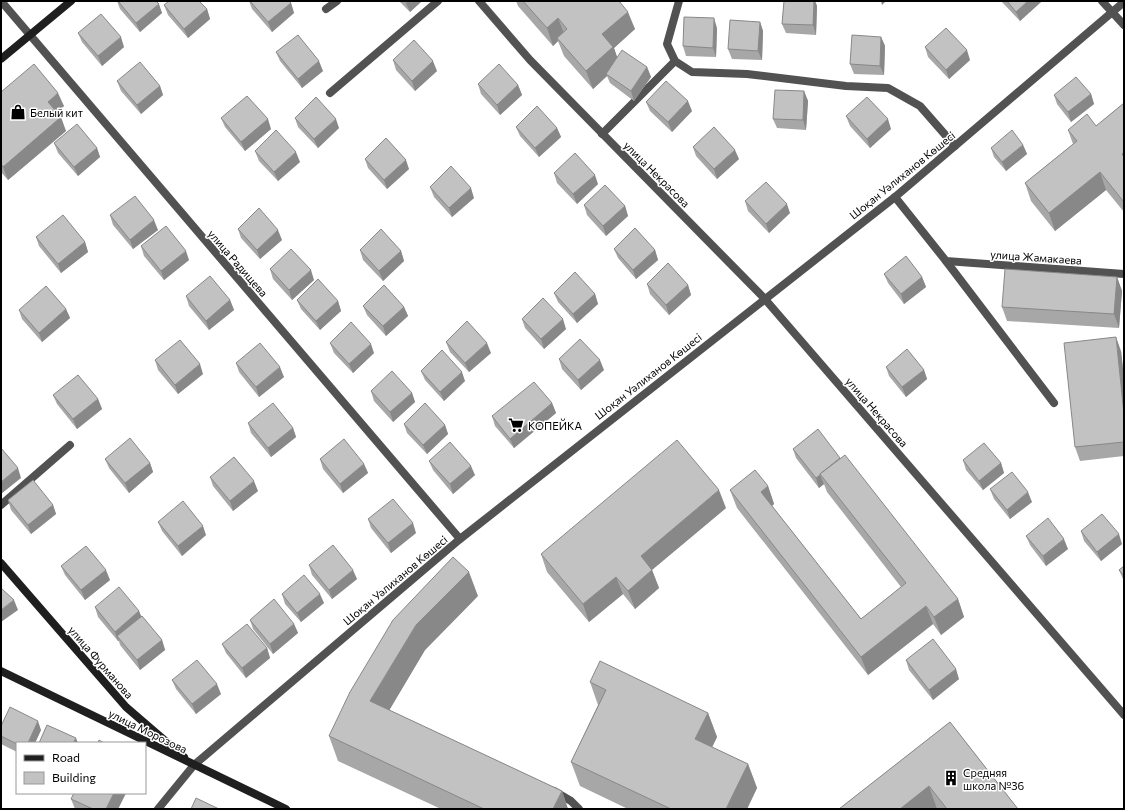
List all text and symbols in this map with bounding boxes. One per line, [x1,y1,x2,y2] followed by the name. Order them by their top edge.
[9,103,27,121] shop icon: Белый кит
[30,106,83,119] place label: Белый кит
[847,128,958,222] street label: Шоқан Уәлиханов Көшесі
[621,138,693,210] street label: улица Некрасова
[205,227,271,299] street label: улица Радищева
[990,247,1082,267] street label: улица Жамакаева
[592,330,704,422] street label: Шоқан Уәлиханов Көшесі
[843,375,911,449] street label: улица Некрасова
[507,416,525,434] supermarket icon: КОПЕЙКА
[528,418,582,432] place label: КОПЕЙКА
[340,532,450,627] street label: Шоқан Уәлиханов Көшесі
[66,623,136,701] street label: улица Фурманова
[107,706,189,756] street label: улица Морозова
[16,742,146,794] legend
[52,750,80,764] text: Road
[963,766,1025,792] place label: Средняя школа №36
[942,769,960,787] building icon: Средняя школа №36
[52,770,96,784] text: Building

